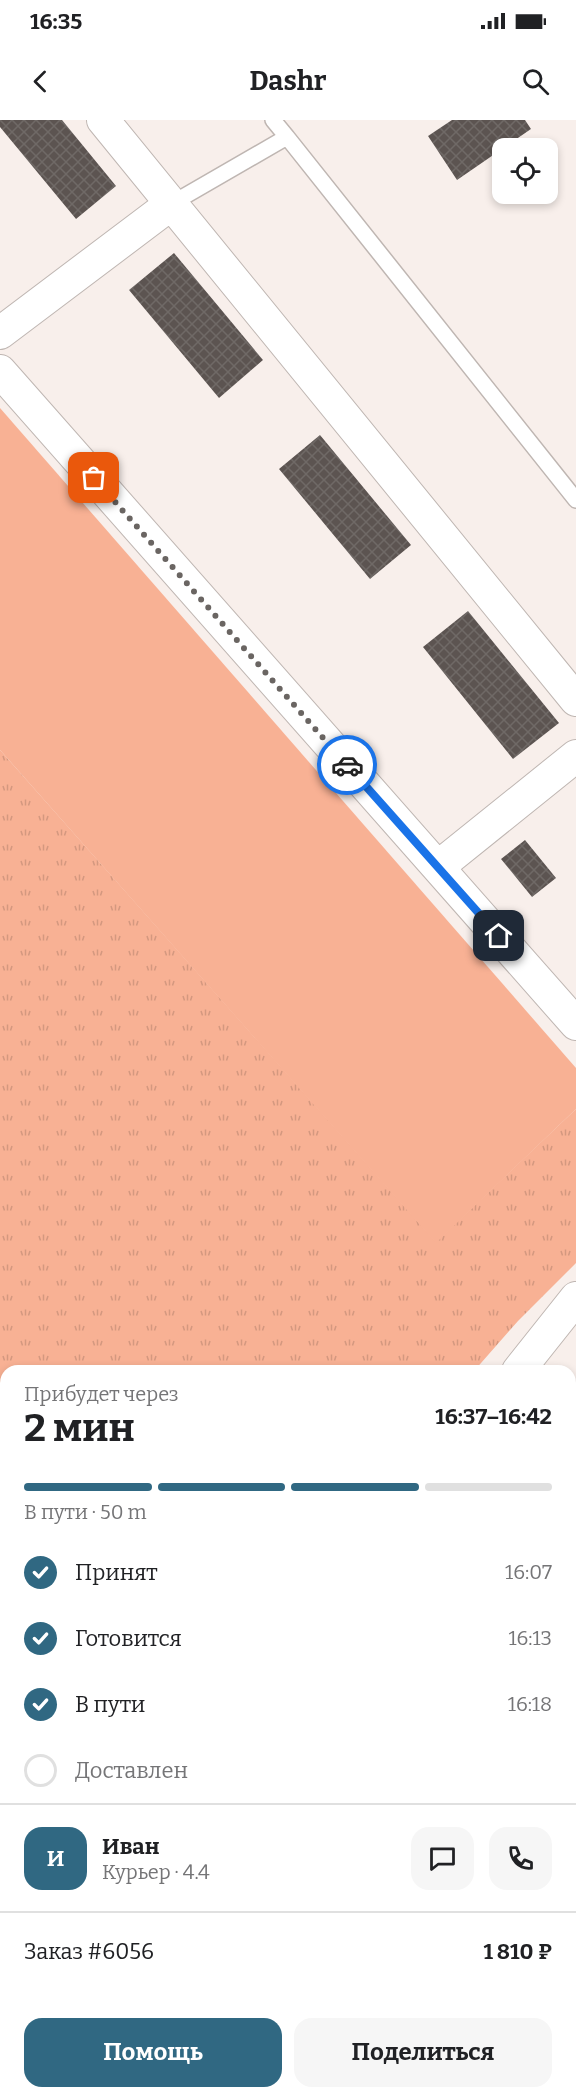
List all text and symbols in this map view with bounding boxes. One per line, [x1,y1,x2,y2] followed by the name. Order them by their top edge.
[30,8,82,35] text: 16:35
[24,65,57,98] icon: back
[250,65,326,97] text: Dashr
[519,65,552,98] icon: search
[492,138,558,204] map controls
[492,138,558,204] button: locate
[68,452,119,503] pin
[77,461,110,494] icon: bag
[317,735,377,795] courier
[331,749,364,782] icon: car
[473,910,524,961] pin
[482,919,515,952] icon: home
[24,1382,179,1406] text: Прибудет через
[435,1403,552,1430] text: 16:37–16:42
[24,1405,135,1451] text: 2 мин
[24,1500,147,1524] text: В пути · 50 m
[24,1556,57,1589] icon: check
[75,1559,158,1586] text: Принят
[505,1560,552,1584] text: 16:07
[24,1622,57,1655] icon: check
[75,1625,182,1652] text: Готовится
[508,1626,552,1650] text: 16:13
[24,1688,57,1721] icon: check
[75,1691,145,1718] text: В пути
[508,1692,552,1716] text: 16:18
[75,1757,188,1784] text: Доставлен
[411,1827,474,1890] button: chat
[489,1827,552,1890] button: phone
[102,1833,160,1860] text: Иван
[47,1845,64,1872] text: И
[102,1860,210,1884] text: Курьер · 4.4
[24,1938,154,1965] text: Заказ #6056
[483,1938,552,1965] text: 1 810 ₽
[24,2018,282,2087] button: Помощь
[294,2018,552,2087] button: Поделиться

